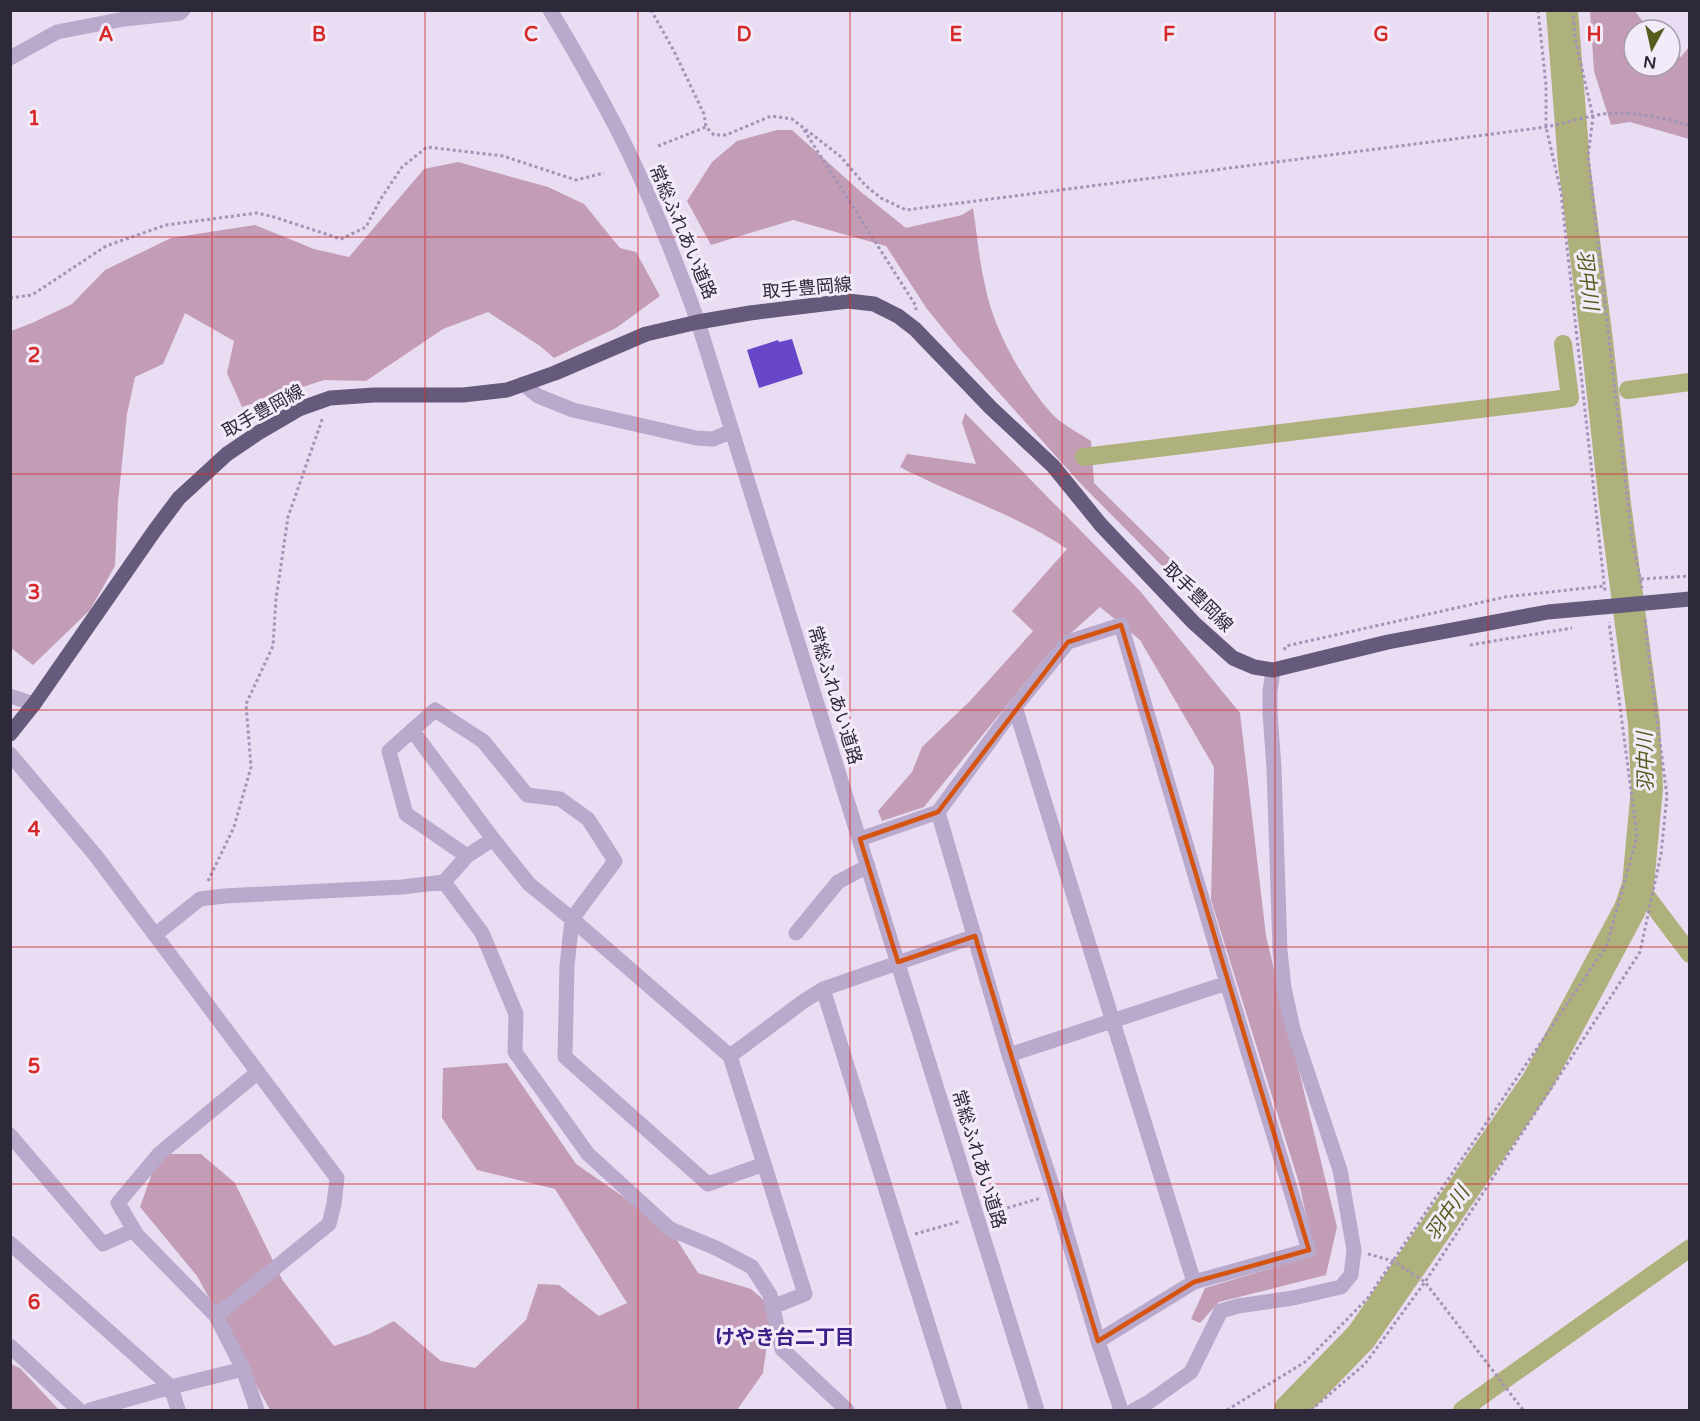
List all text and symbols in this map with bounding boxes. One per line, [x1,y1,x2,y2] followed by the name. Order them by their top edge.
[1622,18,1682,78] north arrow
[99,23,114,47] text: A
[312,23,326,47] text: B
[524,23,538,47] text: C
[736,23,752,47] text: D
[950,23,963,47] text: E
[1163,23,1175,47] text: F
[1373,23,1389,47] text: G
[1586,23,1602,47] text: H
[1642,51,1658,73] text: N
[28,107,40,131] text: 1
[645,161,721,303] street label: 常総ふれあい道路
[1571,249,1603,313] water label: 羽中川
[761,273,853,303] street label: 取手豊岡線
[28,344,40,368] text: 2
[218,380,308,442] street label: 取手豊岡線
[1158,557,1238,637] street label: 取手豊岡線
[28,581,40,605] text: 3
[803,623,867,767] street label: 常総ふれあい道路
[1633,730,1659,792] water label: 羽中川
[28,818,41,842] text: 4
[28,1055,40,1079] text: 5
[947,1087,1011,1231] street label: 常総ふれあい道路
[1421,1180,1476,1245] water label: 羽中川
[28,1291,40,1315] text: 6
[715,1326,855,1350] district label: けやき台二丁目

